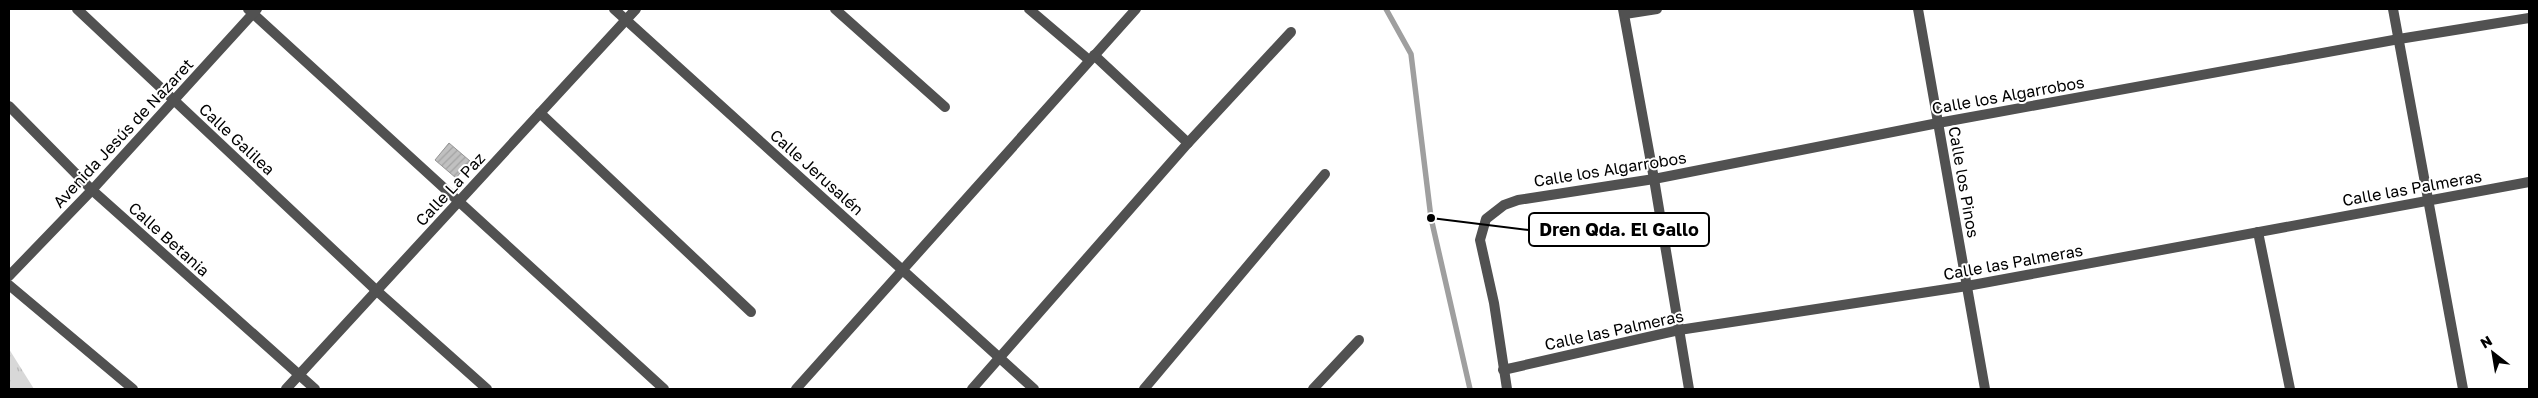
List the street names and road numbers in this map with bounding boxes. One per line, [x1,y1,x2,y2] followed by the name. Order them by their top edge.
[49,54,197,212] street label: Avenida Jesús de Nazaret
[1930,72,2086,118] street label: Calle los Algarrobos
[195,99,279,179] street label: Calle Galilea
[766,125,868,219] street label: Calle Jerusalén
[1944,125,1984,239] street label: Calle los Pinos
[1532,147,1688,191] street label: Calle los Algarrobos
[411,148,489,230] street label: Calle La Paz
[2341,166,2483,210] street label: Calle las Palmeras
[124,197,214,281] street label: Calle Betania
[1942,240,2084,284] street label: Calle las Palmeras
[1543,306,1685,354] street label: Calle las Palmeras

